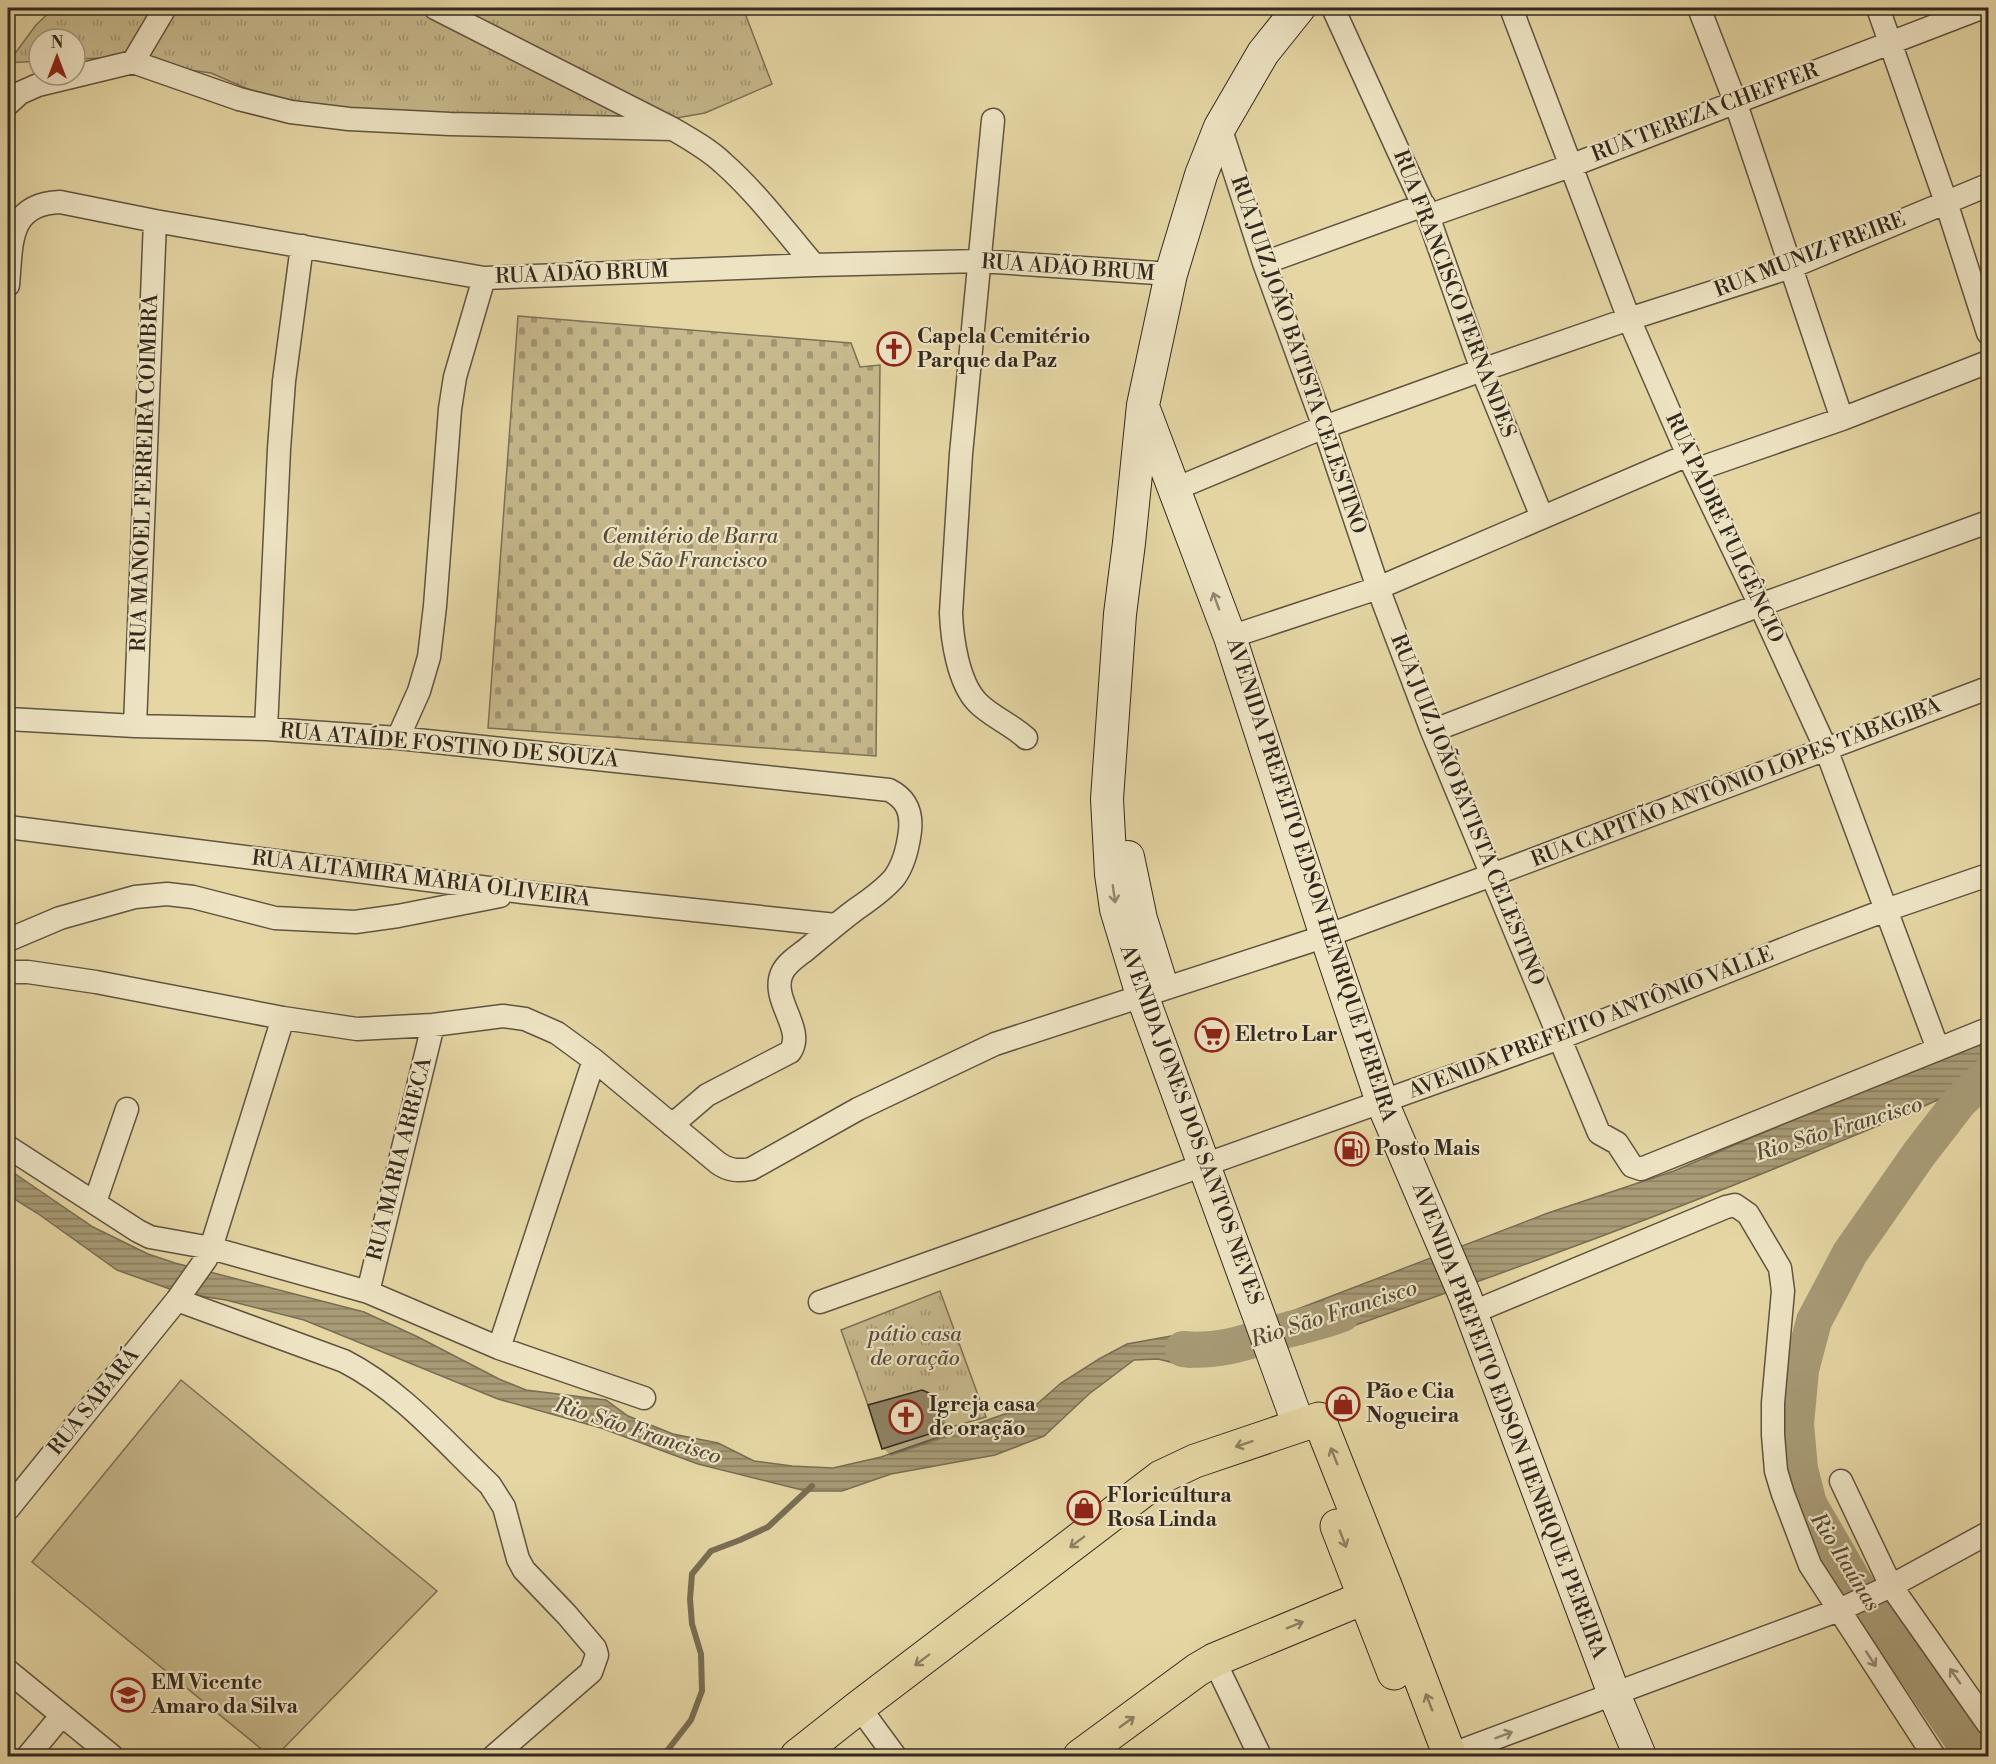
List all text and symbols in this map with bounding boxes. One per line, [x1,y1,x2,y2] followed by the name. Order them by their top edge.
[27,27,87,87] north arrow
[51,33,64,53] text: N
[1588,58,1823,168] street label: RUA TEREZA CHEFFER
[1387,146,1521,442] street label: RUA FRANCISCO FERNANDES
[1224,172,1374,537] street label: RUA JUIZ JOÃO BATISTA CELESTINO
[1711,207,1909,303] street label: RUA MUNIZ FREIRE
[980,247,1156,287] street label: RUA ADÃO BRUM
[494,256,670,290] street label: RUA ADÃO BRUM
[126,293,164,652] street label: RUA MANOEL FERREIRA COIMBRA
[917,324,1090,374] place label: Capela Cemitério Parque da Paz
[876,331,912,367] church icon: Capela Cemitério Parque da Paz
[1659,408,1791,647] street label: RUA PADRE FULGÊNCIO
[602,524,778,574] park label: Cemitério de Barra de São Francisco
[1210,592,1221,610] one-way arrow
[1384,630,1552,990] street label: RUA JUIZ JOÃO BATISTA CELESTINO
[1220,634,1402,1126] street label: AVENIDA PREFEITO EDSON HENRIQUE PEREIRA
[1526,690,1945,873] street label: RUA CAPITÃO ANTÔNIO LOPES TABAGIBA
[278,716,620,774] street label: RUA ATAÍDE FOSTINO DE SOUZA
[250,845,593,913] street label: RUA ALTAMIRA MARIA OLIVEIRA
[1108,884,1119,903] one-way arrow
[1403,938,1777,1105] street label: AVENIDA PREFEITO ANTÔNIO VALLE
[1113,941,1268,1308] street label: AVENIDA JONES DOS SANTOS NEVES
[1194,1017,1230,1053] supermarket icon: Eletro Lar
[1235,1022,1338,1048] place label: Eletro Lar
[362,1054,438,1263] street label: RUA MARIA ARRECA
[1751,1091,1926,1168] water label: Rio São Francisco
[1334,1131,1370,1167] fuel station icon: Posto Mais
[1375,1136,1480,1162] place label: Posto Mais
[1406,1179,1612,1663] street label: AVENIDA PREFEITO EDSON HENRIQUE PEREIRA
[1246,1274,1421,1354] water label: Rio São Francisco
[865,1322,962,1372] park label: pátio casa de oração
[41,1341,146,1461] street label: RUA SABARÁ
[1366,1379,1460,1429] place label: Pão e Cia Nogueira
[1325,1386,1361,1422] shop icon: Pão e Cia Nogueira
[550,1391,725,1471] water label: Rio São Francisco
[929,1392,1036,1442] place label: Igreja casa de oração
[888,1399,924,1435] church icon: Igreja casa de oração
[1235,1440,1253,1451] one-way arrow
[1328,1447,1339,1466] one-way arrow
[1107,1483,1232,1533] place label: Floricultura Rosa Linda
[1066,1490,1102,1526] shop icon: Floricultura Rosa Linda
[1804,1507,1886,1616] water label: Rio Itaúnas
[1338,1530,1349,1548] one-way arrow
[1069,1535,1085,1548] one-way arrow
[1285,1619,1304,1630] one-way arrow
[1865,1650,1877,1667] one-way arrow
[914,1653,930,1666] one-way arrow
[1949,1668,1961,1685] one-way arrow
[150,1670,299,1720] place label: EM Vicente Amaro da Silva
[110,1677,146,1713] school or university icon: EM Vicente Amaro da Silva
[1423,1693,1434,1712] one-way arrow
[1118,1715,1134,1728] one-way arrow
[1494,1729,1513,1740] one-way arrow

